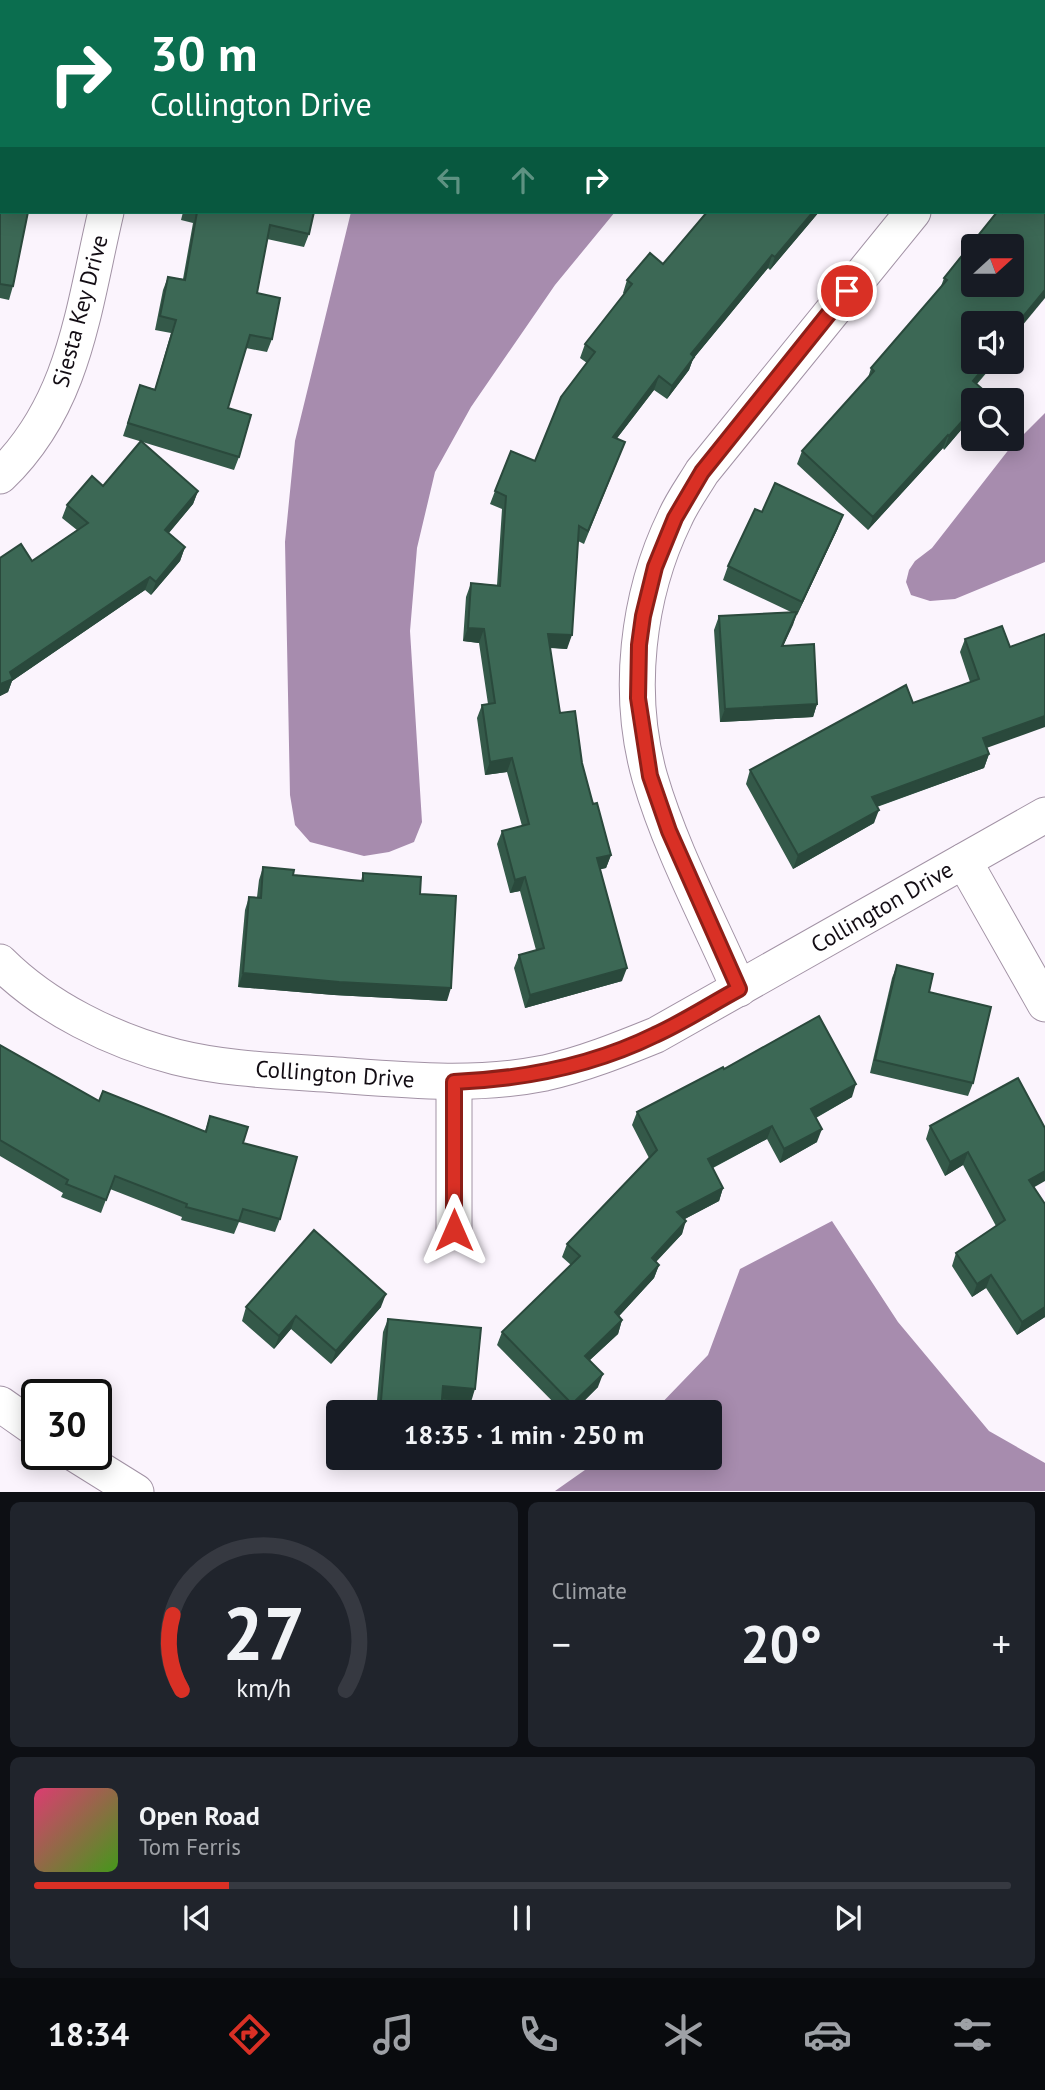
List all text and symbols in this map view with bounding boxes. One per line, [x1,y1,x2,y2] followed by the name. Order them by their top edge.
[150,21,257,85] text: 30 m
[35,28,126,119] icon: right
[150,83,372,125] text: Collington Drive
[431,161,469,199] icon: left
[504,161,542,199] icon: ahead
[577,161,615,199] icon: right
[45,231,114,390] street label: Siesta Key Drive
[961,234,1024,298] north arrow
[961,234,1024,451] map controls
[817,261,877,321] pin
[828,272,866,310] icon: arrive
[961,311,1024,374] button: sound
[961,388,1024,451] button: search
[806,854,958,959] street label: Collington Drive
[255,1053,416,1094] street label: Collington Drive
[417,1193,491,1267] position arrow
[21,1379,112,1470] speed limit sign: 30
[404,1418,644,1451] text: 18:35 · 1 min · 250 m
[552,1576,627,1605] text: Climate
[222,1587,305,1681] text: 27
[740,1610,822,1677] text: 20°
[552,1619,571,1668] text: −
[992,1619,1011,1668] text: +
[236,1672,291,1704] text: km/h
[139,1799,260,1832] text: Open Road
[139,1832,241,1861] text: Tom Ferris
[178,1899,216,1937] icon: previous
[503,1899,541,1937] icon: pause
[829,1899,867,1937] icon: next
[225,2010,274,2059] icon: directions
[369,2010,418,2059] icon: music
[514,2010,563,2059] icon: phone
[659,2010,708,2059] icon: climate
[803,2010,852,2059] icon: car
[948,2010,997,2059] icon: filters
[48,2013,129,2055] text: 18:34

